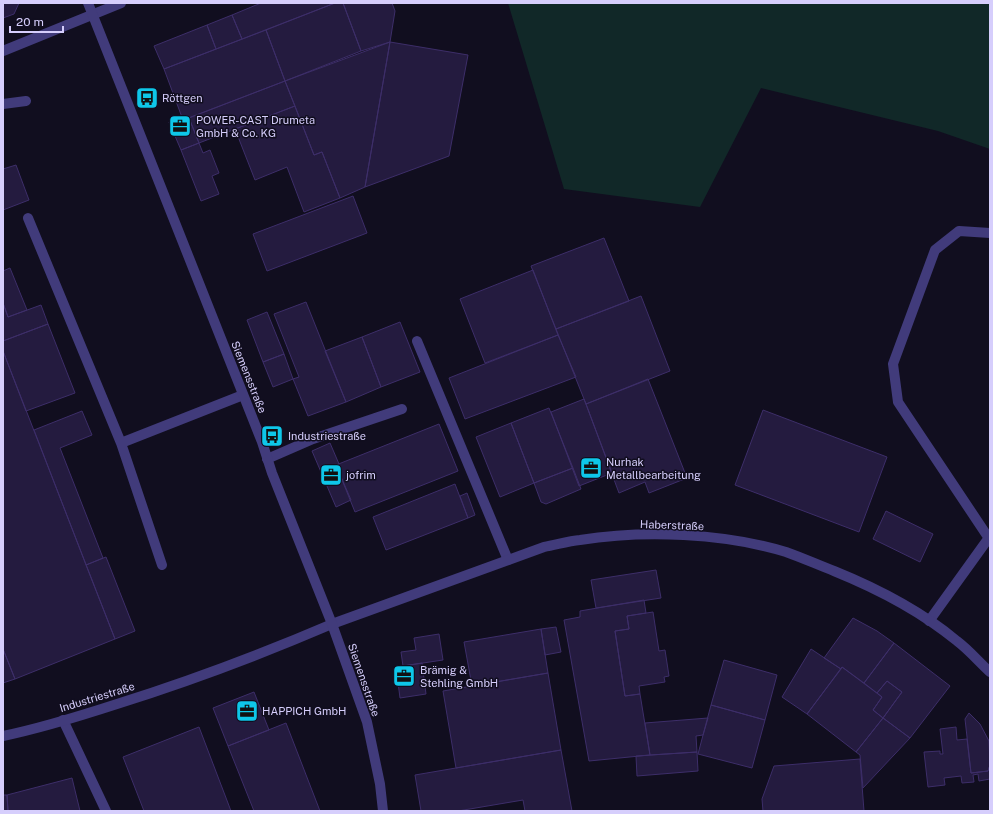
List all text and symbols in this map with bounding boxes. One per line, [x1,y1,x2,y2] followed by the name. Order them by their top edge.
[10,8,63,34] scale bar
[16,15,44,29] text: 20 m
[134,85,160,111] bus stop icon: Röttgen
[162,92,203,104] place label: Röttgen
[167,113,193,139] office icon: POWER-CAST Drumeta GmbH & Co. KG
[196,114,315,139] place label: POWER-CAST Drumeta GmbH & Co. KG
[229,339,269,415] street label: Siemensstraße
[259,423,285,449] bus stop icon: Industriestraße
[288,430,366,442] place label: Industriestraße
[578,455,604,481] office icon: Nurhak Metallbearbeitung
[606,456,701,481] place label: Nurhak Metallbearbeitung
[318,462,344,488] office icon: jofrim
[345,469,376,481] place label: jofrim
[640,518,704,532] street label: Haberstraße
[346,642,382,718] street label: Siemensstraße
[391,663,417,689] office icon: Brämig & Stehling GmbH
[420,664,498,689] place label: Brämig & Stehling GmbH
[58,680,136,714] street label: Industriestraße
[234,698,260,724] office icon: HAPPICH GmbH
[262,705,347,717] place label: HAPPICH GmbH

